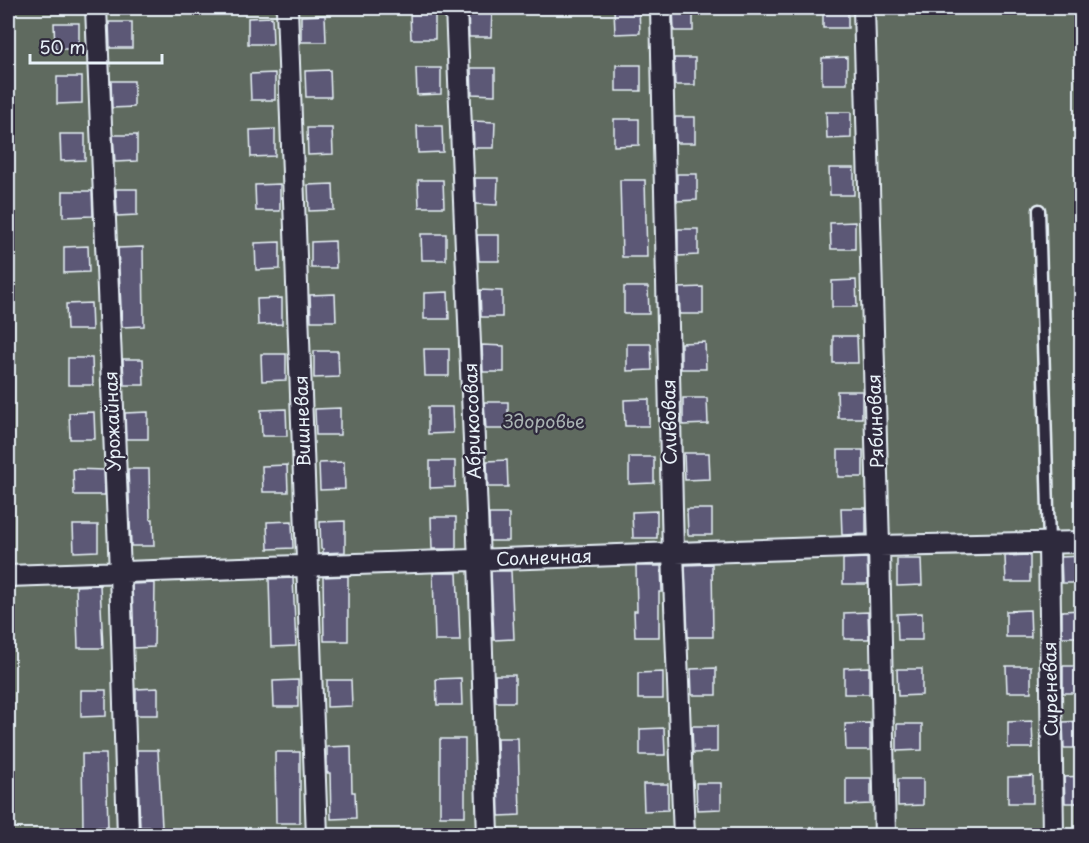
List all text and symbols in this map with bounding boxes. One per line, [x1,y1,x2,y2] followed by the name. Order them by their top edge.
[30,27,162,65] scale bar
[39,33,86,60] text: 50 m
[456,362,487,480] street label: Абрикосовая
[96,370,127,472] street label: Урожайная
[859,373,890,469] street label: Рябиновая
[286,375,317,467] street label: Вишневая
[654,379,683,465] street label: Сливовая
[502,407,585,434] park label: Здоровье
[495,541,592,572] street label: Солнечная
[1035,641,1064,737] street label: Сиреневая

